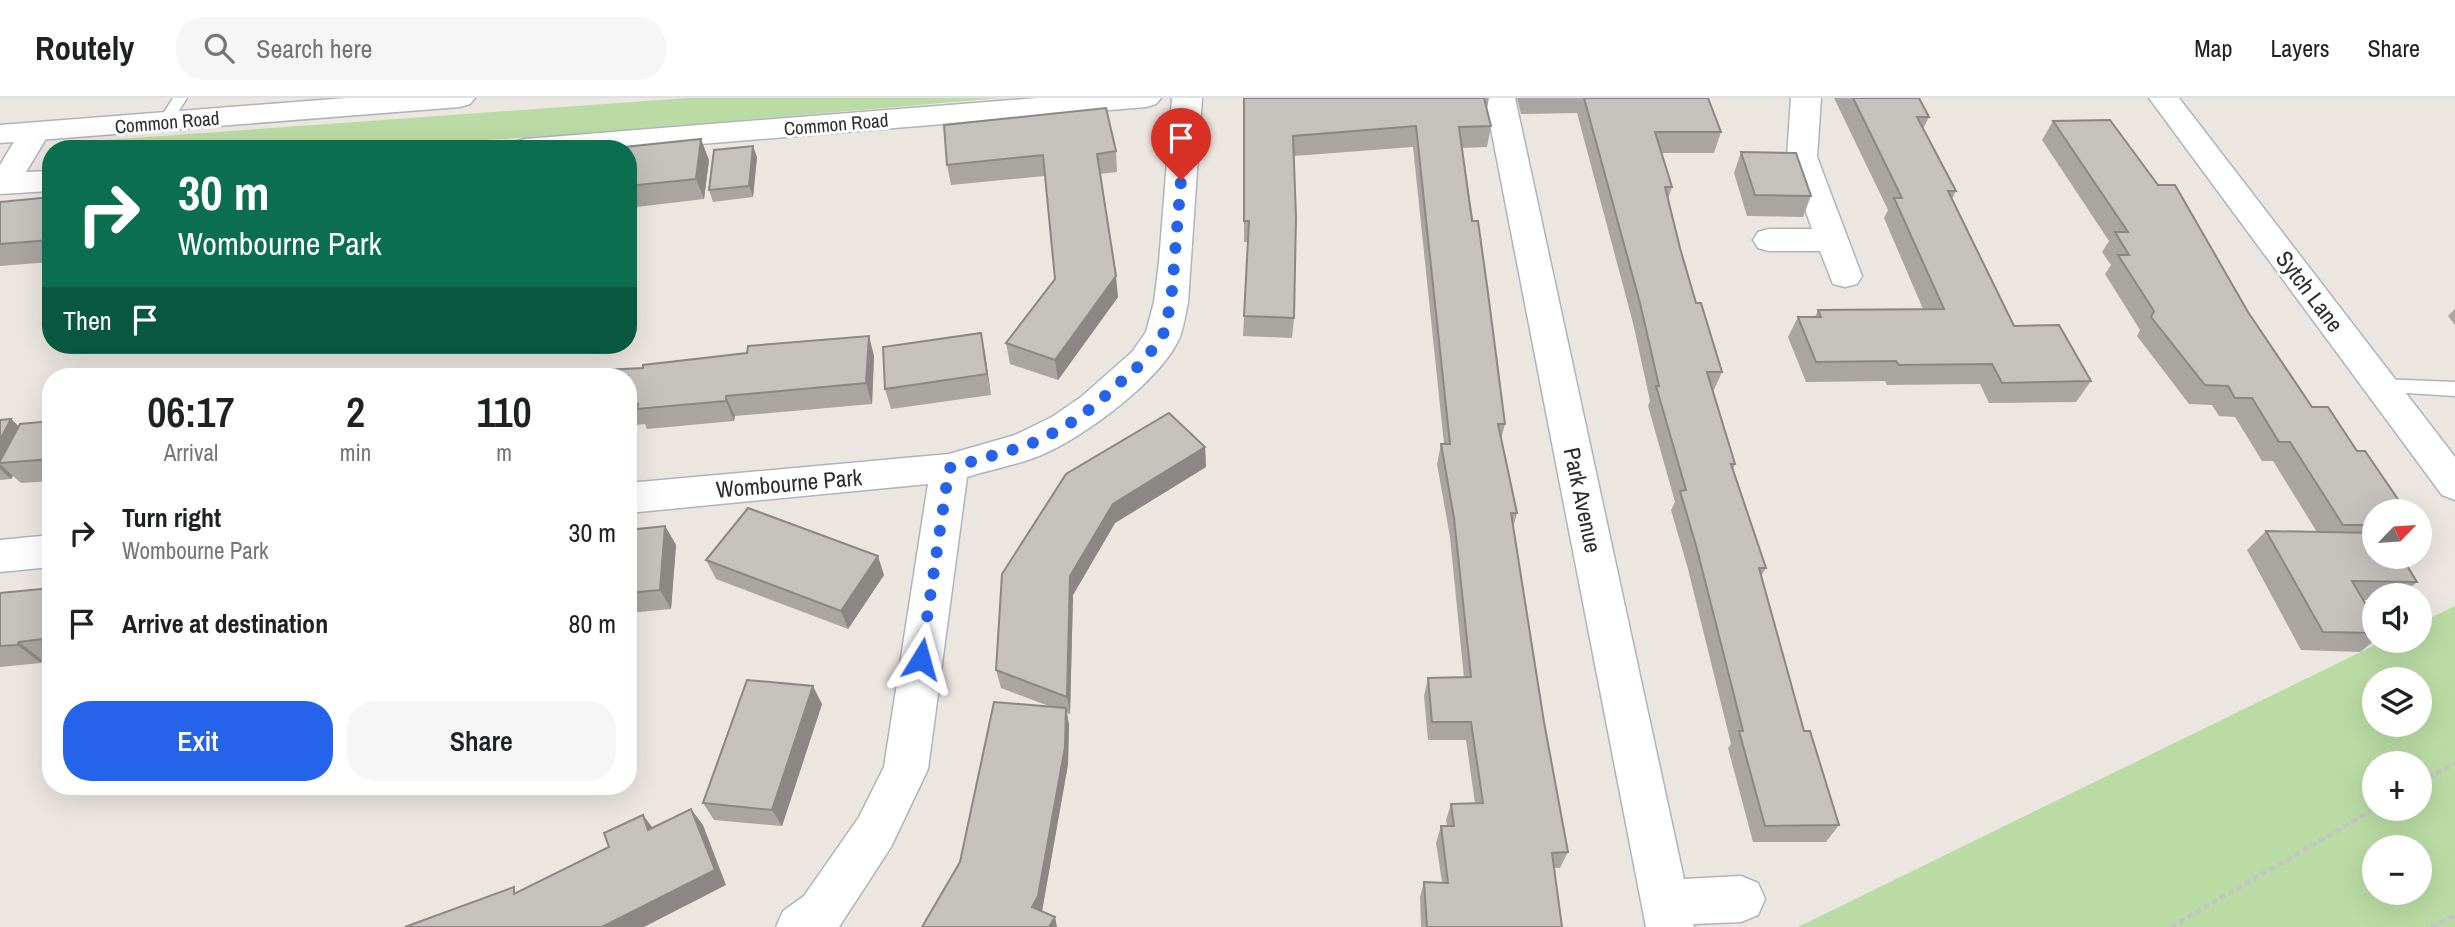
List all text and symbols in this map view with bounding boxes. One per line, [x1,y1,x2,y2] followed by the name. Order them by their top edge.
[176,17,666,80] search box
[35,26,134,70] text: Routely
[200,29,238,67] icon: search
[256,31,372,66] text: Search here
[2194,32,2232,64] text: Map
[2270,32,2329,64] text: Layers
[2367,32,2420,64] text: Share
[114,104,220,140] street label: Common Road
[783,106,889,142] street label: Common Road
[1151,108,1211,180] pin
[1162,119,1200,157] icon: arrive
[178,159,270,225] text: 30 m
[63,168,154,259] icon: right
[178,222,382,265] text: Wombourne Park
[2269,244,2351,338] street label: Sytch Lane
[126,301,164,339] icon: arrive
[63,303,112,338] text: Then
[147,384,235,440] text: 06:17
[346,384,365,440] text: 2
[476,384,532,440] text: 110
[164,437,218,468] text: Arrival
[340,437,371,468] text: min
[496,437,512,468] text: m
[1557,445,1609,555] street label: Park Avenue
[715,461,864,505] street label: Wombourne Park
[2362,499,2432,569] north arrow
[2362,499,2432,905] map controls
[122,500,221,535] text: Turn right
[63,514,101,552] icon: right
[569,515,616,550] text: 30 m
[122,535,268,566] text: Wombourne Park
[2362,583,2432,653] button: sound
[63,605,101,643] icon: arrive
[122,606,328,641] text: Arrive at destination
[569,606,616,641] text: 80 m
[884,622,958,696] position arrow
[2362,667,2432,737] button: layers
[63,701,333,781] button: Exit
[347,701,616,781] button: Share
[2362,751,2432,821] button: +
[2362,835,2432,905] button: −

